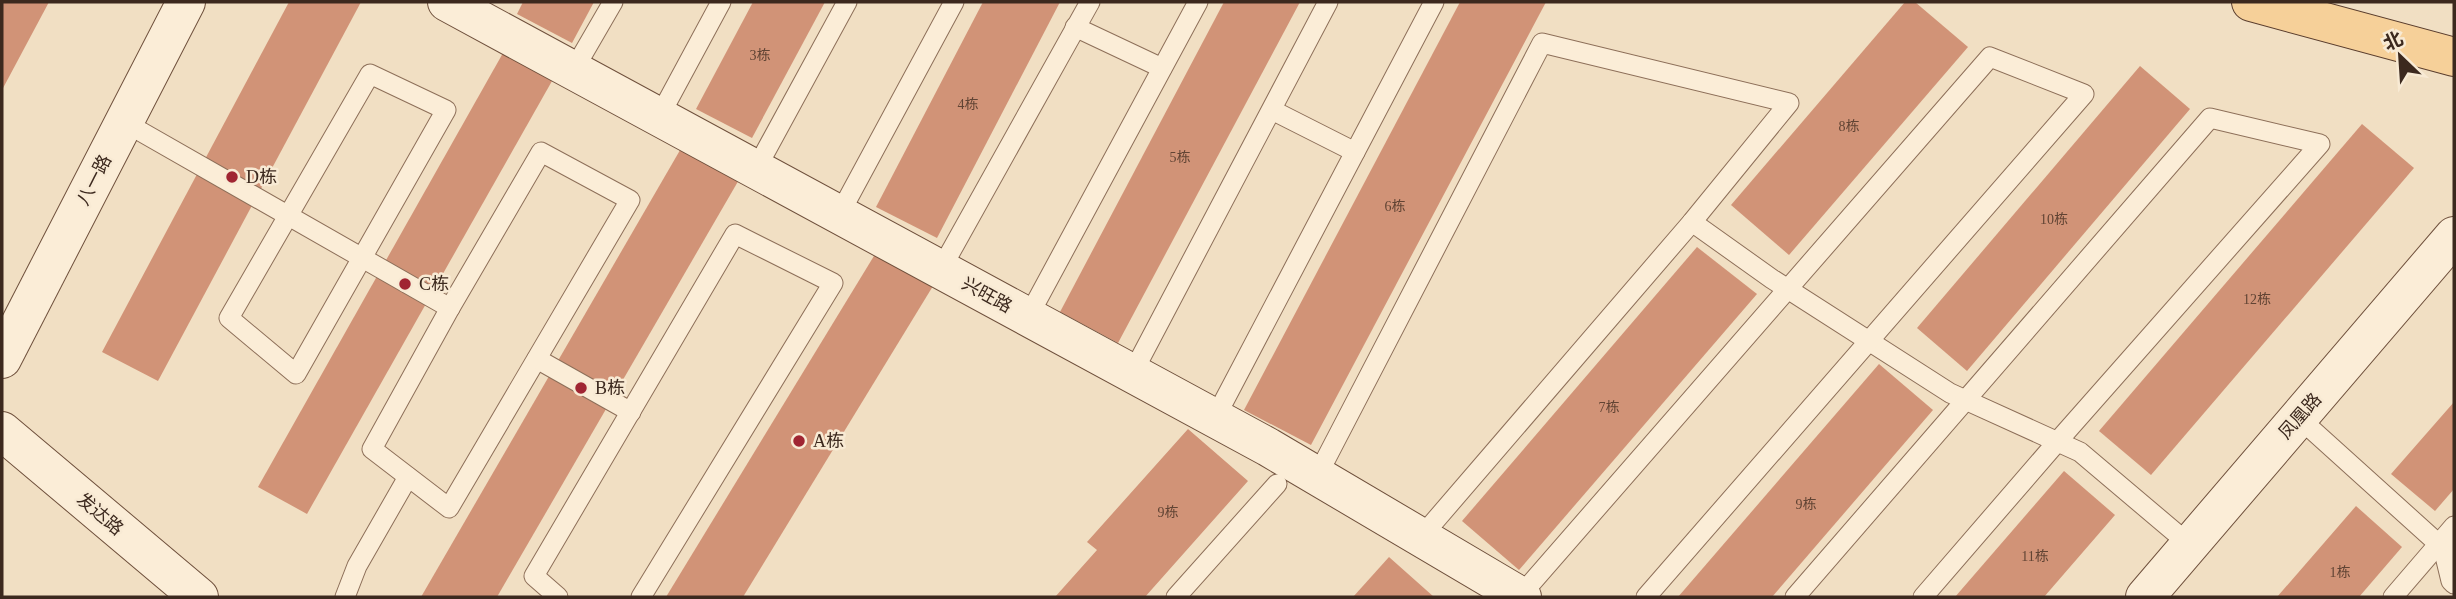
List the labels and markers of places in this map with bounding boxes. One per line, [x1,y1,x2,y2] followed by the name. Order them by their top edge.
[246,167,277,187] place label: D栋
[224,169,240,185] marker: D栋
[419,274,449,294] place label: C栋
[397,276,413,292] marker: C栋
[595,378,625,398] place label: B栋
[573,380,589,396] marker: B栋
[813,431,844,451] place label: A栋
[791,433,807,449] marker: A栋

